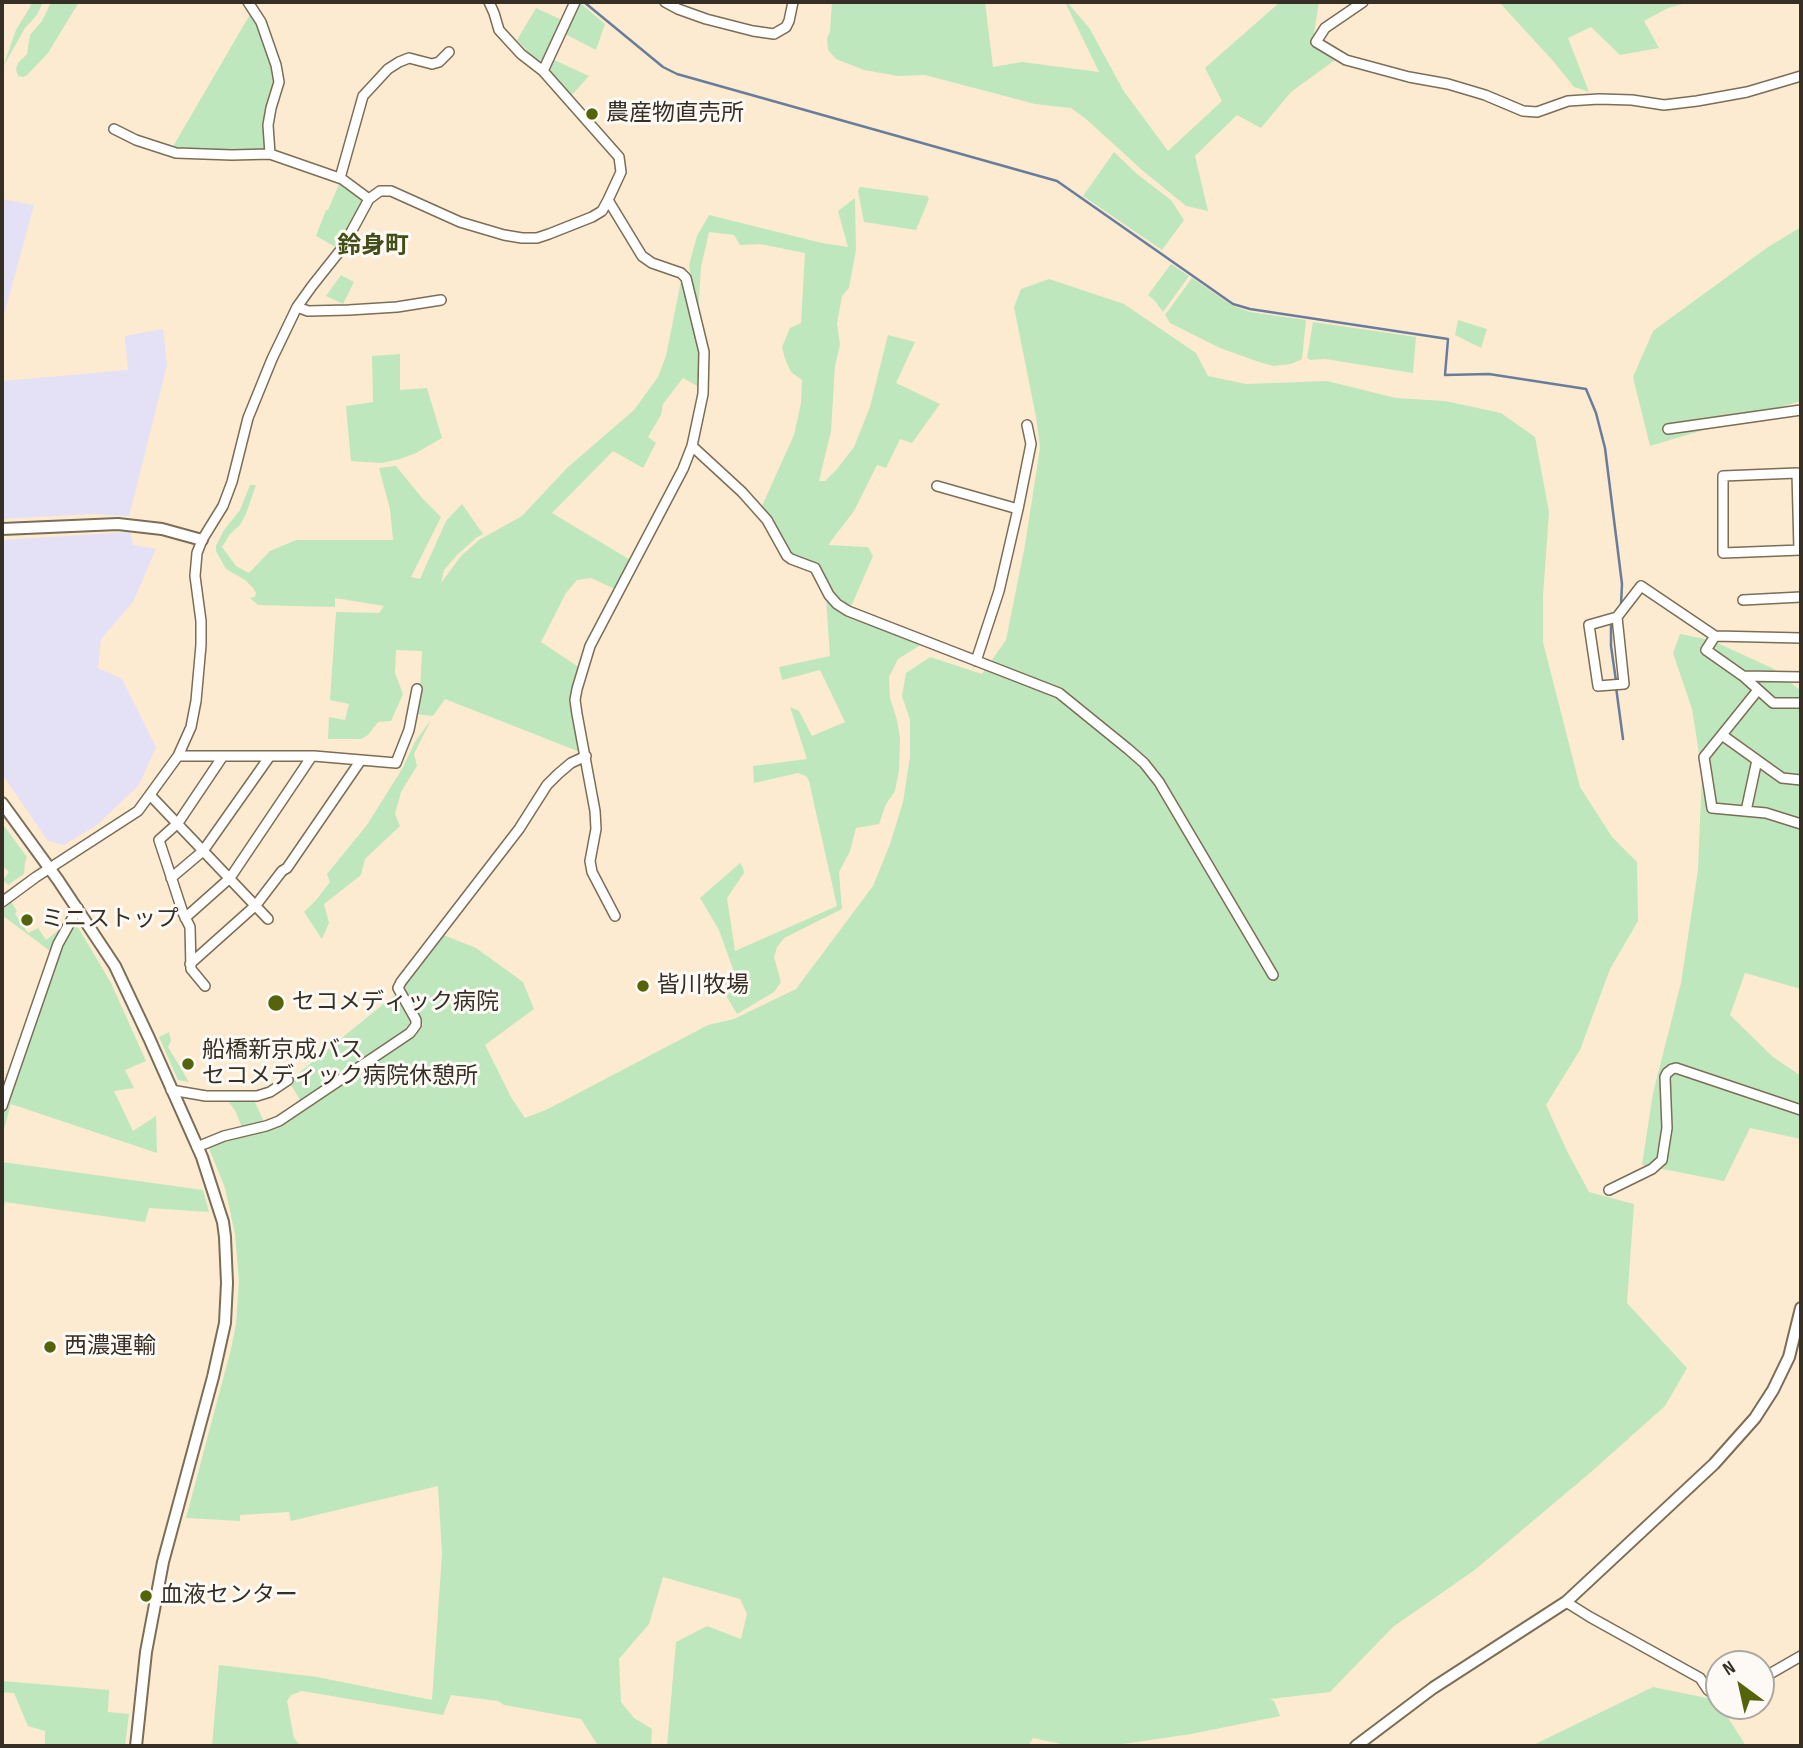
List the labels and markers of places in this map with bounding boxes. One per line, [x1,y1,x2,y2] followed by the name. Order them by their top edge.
[606,100,744,128] place label: 農産物直売所
[584,106,600,122] marker: 農産物直売所
[41,906,179,934] place label: ミニストップ
[19,912,35,928] marker: ミニストップ
[657,972,749,1000] place label: 皆川牧場
[635,978,651,994] marker: 皆川牧場
[292,989,499,1017] place label: セコメディック病院
[266,993,286,1013] marker: セコメディック病院
[202,1037,478,1091] place label: 船橋新京成バス セコメディック病院休憩所
[180,1056,196,1072] marker: 船橋新京成バス セコメディック病院休憩所
[64,1333,156,1361] place label: 西濃運輸
[42,1339,58,1355] marker: 西濃運輸
[160,1582,298,1610] place label: 血液センター
[138,1588,154,1604] marker: 血液センター

